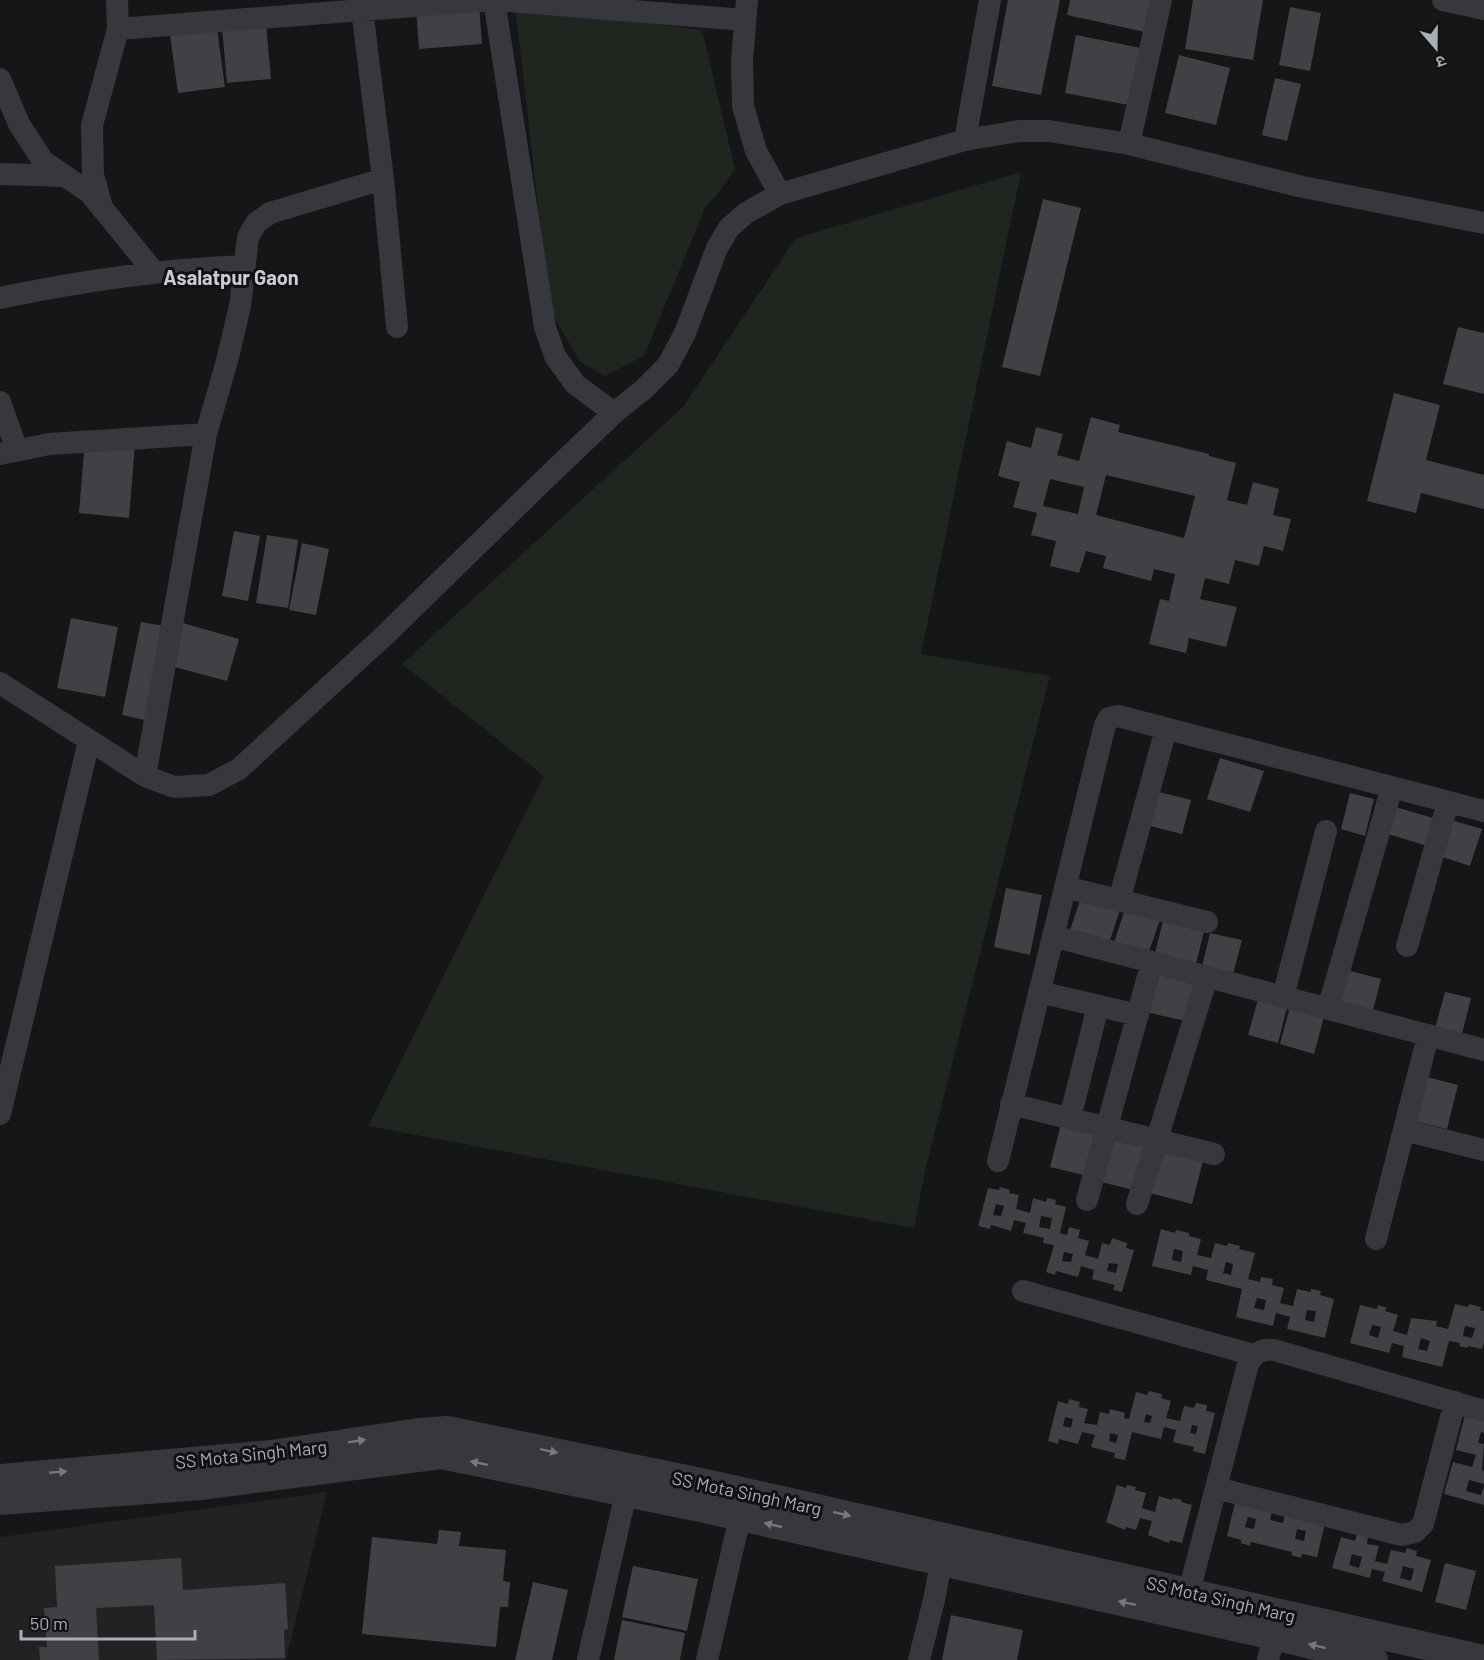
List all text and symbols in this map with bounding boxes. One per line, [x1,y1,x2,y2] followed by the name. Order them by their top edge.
[1406,18,1466,78] north arrow
[1433,52,1449,73] text: उ
[163,265,299,289] district label: Asalatpur Gaon
[174,1435,328,1473] street label: SS Mota Singh Marg
[347,1436,366,1445] one-way arrow
[539,1447,558,1456] one-way arrow
[470,1458,489,1467] one-way arrow
[670,1466,824,1520] street label: SS Mota Singh Marg
[49,1468,68,1477] one-way arrow
[833,1510,852,1519] one-way arrow
[764,1519,782,1529] one-way arrow
[1144,1571,1298,1627] street label: SS Mota Singh Marg
[1118,1598,1137,1608] one-way arrow
[21,1603,195,1641] scale bar
[30,1612,68,1634] text: 50 m
[1308,1641,1327,1651] one-way arrow

